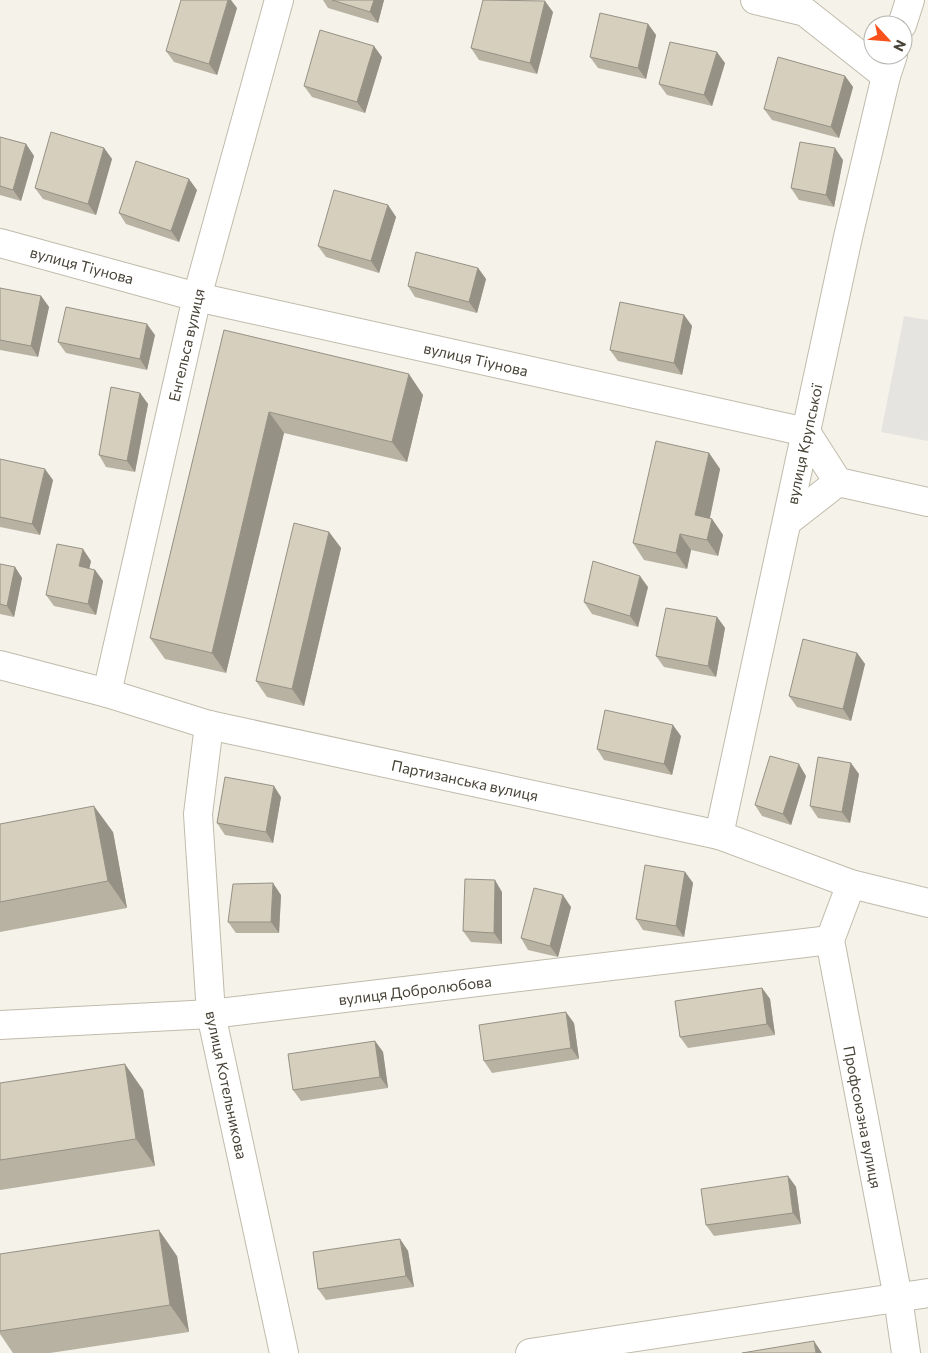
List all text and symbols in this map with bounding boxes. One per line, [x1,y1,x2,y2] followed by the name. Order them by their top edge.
[863,15,913,65] north arrow
[890,37,910,54] text: N
[28,243,136,287] street label: вулиця Тіунова
[164,287,208,403] street label: Енгельса вулиця
[422,338,530,380] street label: вулиця Тіунова
[782,381,826,506] street label: вулиця Крупської
[390,756,540,804] street label: Партизанська вулиця
[337,972,493,1008] street label: вулиця Добролюбова
[202,1009,252,1161] street label: вулиця Котельникова
[840,1044,886,1190] street label: Профсоюзна вулиця

